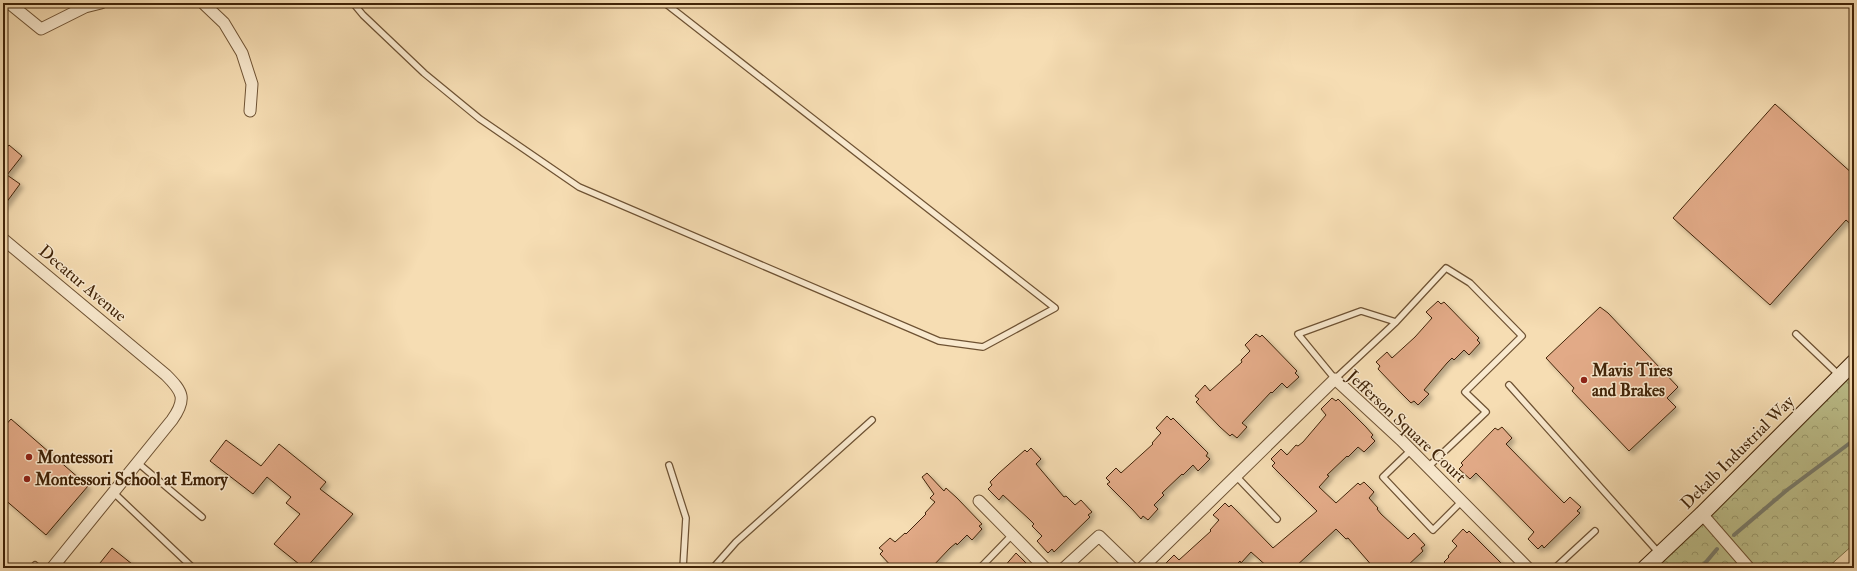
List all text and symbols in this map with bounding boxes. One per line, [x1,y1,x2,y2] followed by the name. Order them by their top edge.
[34,241,131,326] street label: Decatur Avenue
[1591,360,1673,401] place label: Mavis Tires and Brakes
[1341,365,1471,488] street label: Jefferson Square Court
[1579,375,1589,385] marker: Mavis Tires and Brakes
[1676,391,1800,514] street label: Dekalb Industrial Way
[36,447,114,468] place label: Montessori
[24,452,34,462] marker: Montessori
[34,469,228,491] place label: Montessori School at Emory
[22,474,32,484] marker: Montessori School at Emory

